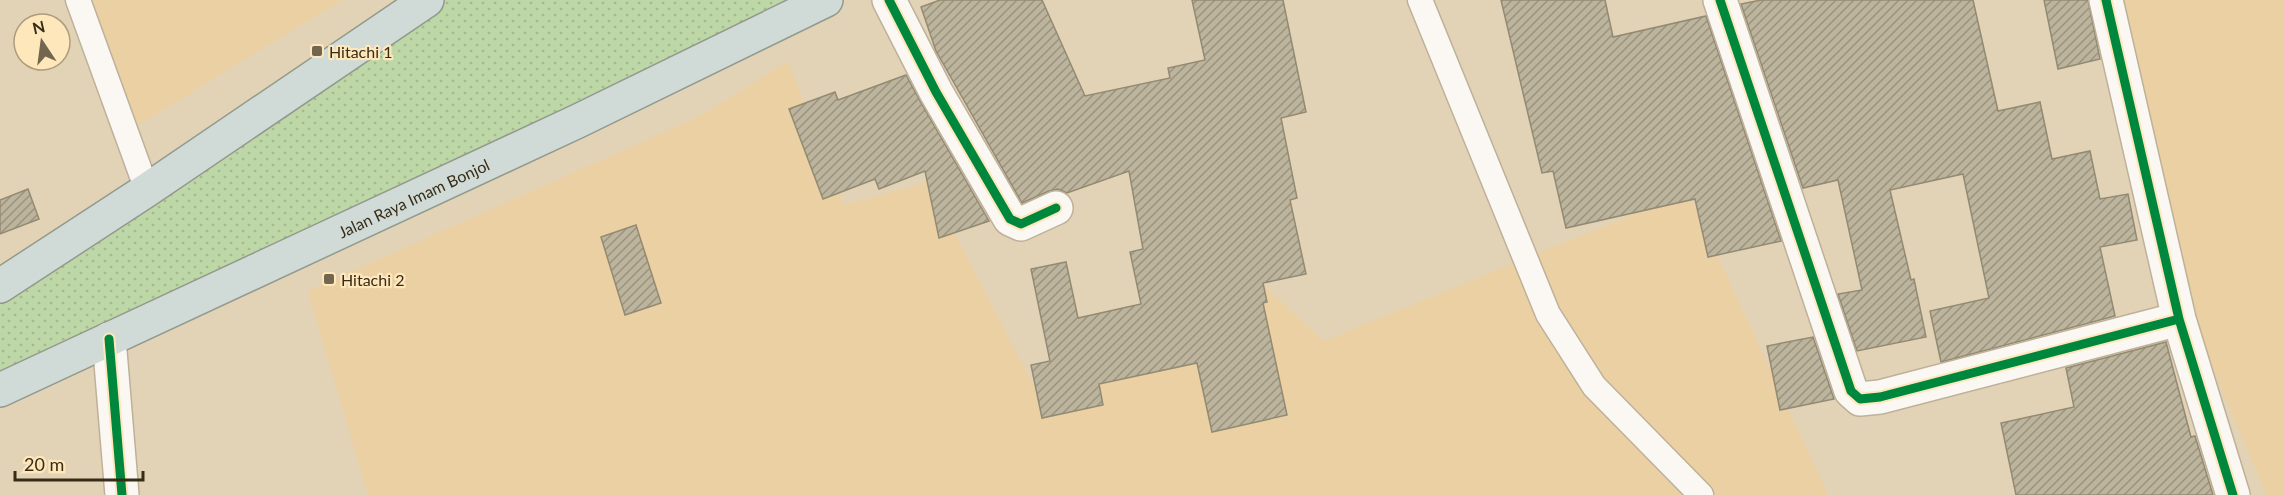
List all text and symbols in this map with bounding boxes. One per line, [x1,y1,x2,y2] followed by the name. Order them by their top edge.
[12,12,72,72] north arrow
[30,16,47,38] text: N
[329,42,392,61] place label: Hitachi 1
[310,44,324,58] marker: Hitachi 1
[335,154,492,241] street label: Jalan Raya Imam Bonjol
[341,270,404,289] place label: Hitachi 2
[322,272,336,286] marker: Hitachi 2
[15,444,142,482] scale bar
[24,453,64,475] text: 20 m

